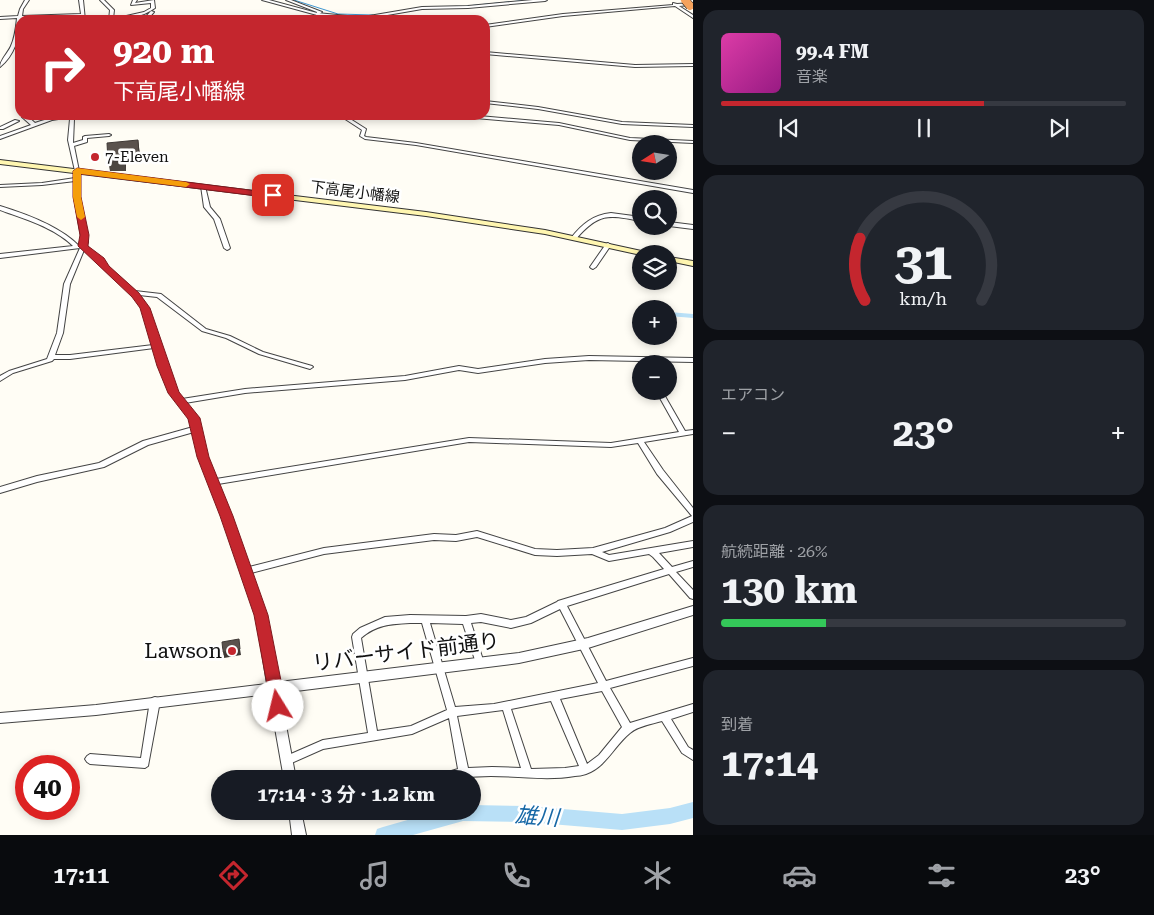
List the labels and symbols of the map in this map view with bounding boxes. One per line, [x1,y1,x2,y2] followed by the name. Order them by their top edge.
[632,135,678,180] north arrow
[105,148,169,166] place label: 7-Eleven
[89,151,101,163] marker: 7-Eleven
[252,174,294,216] pin
[309,178,401,206] street label: 下高尾小幡線
[311,629,501,675] street label: リバーサイド前通り
[144,639,222,663] place label: Lawson
[226,645,238,657] marker: Lawson
[251,679,303,731] position arrow
[15,755,80,820] speed limit sign: 40
[514,802,562,831] water label: 雄川

